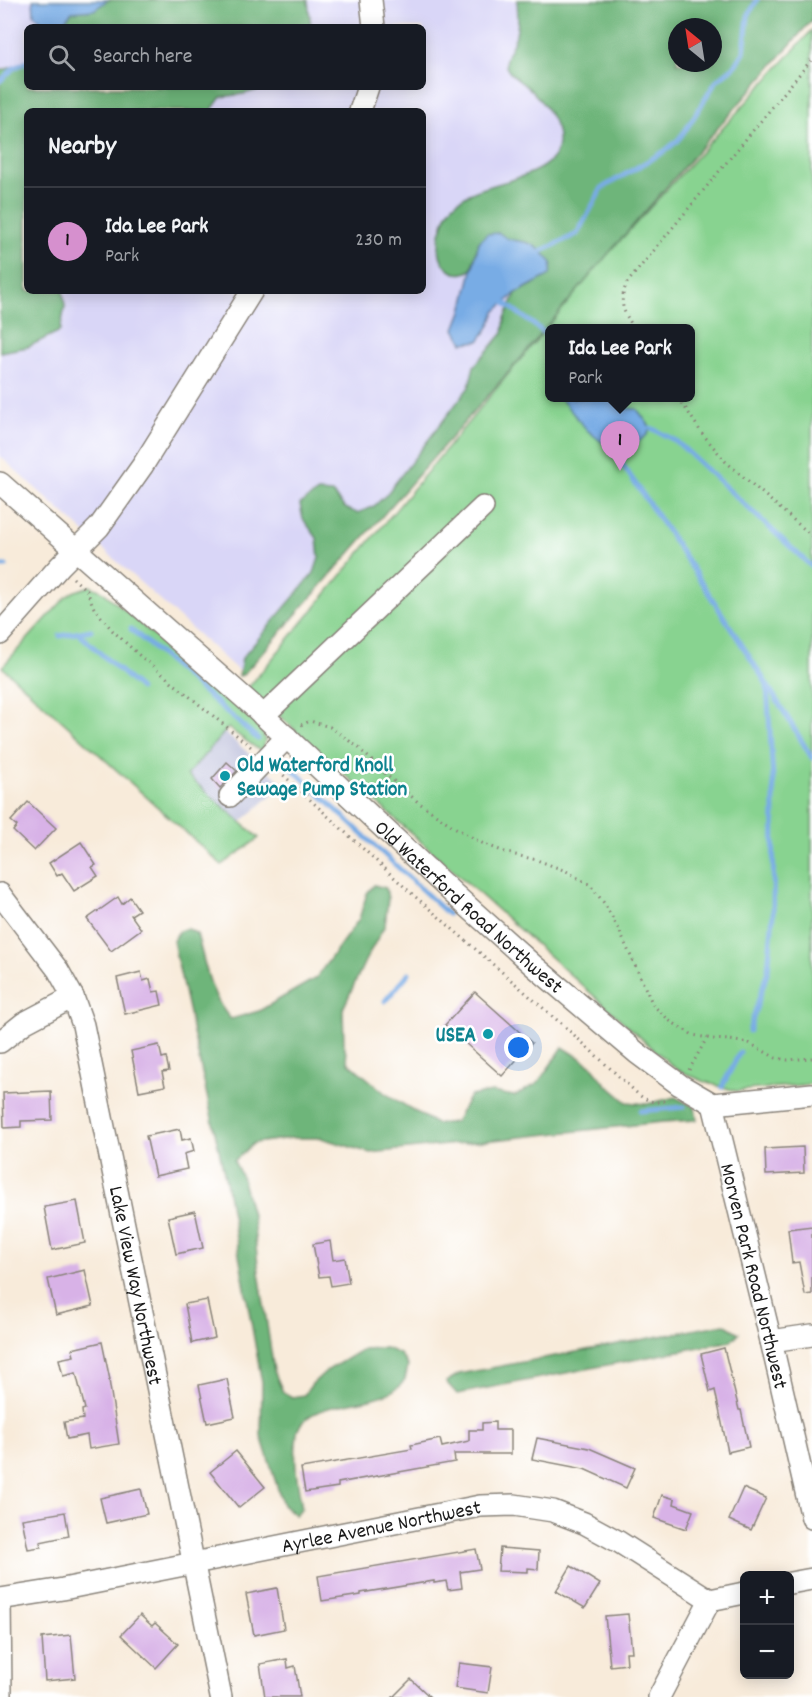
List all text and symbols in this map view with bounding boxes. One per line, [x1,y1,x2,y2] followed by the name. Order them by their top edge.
[668,18,722,72] north arrow
[24,24,426,90] search box
[45,41,78,74] icon: search
[93,42,192,73] text: Search here
[48,129,116,166] text: Nearby
[105,212,208,243] text: Ida Lee Park
[65,227,70,255] text: 1
[355,227,402,255] text: 230 m
[105,243,139,271] text: Park
[545,324,695,402] popup
[568,334,672,365] text: Ida Lee Park
[568,365,602,393] text: Park
[600,422,640,471] pin: 1
[237,752,407,806] place label: Old Waterford Knoll Sewage Pump Station
[218,769,232,783] marker: Old Waterford Knoll Sewage Pump Station
[366,815,569,1002] street label: Old Waterford Road Northwest
[436,1022,476,1052] place label: USEA
[481,1027,495,1041] marker: USEA
[504,1033,533,1062] your location
[710,1161,794,1393] street label: Morven Park Road Northwest
[99,1184,169,1388] street label: Lake View Way Northwest
[279,1494,484,1563] street label: Ayrlee Avenue Northwest
[740,1571,794,1679] map controls
[740,1571,794,1625] button: +
[740,1625,794,1679] button: −

